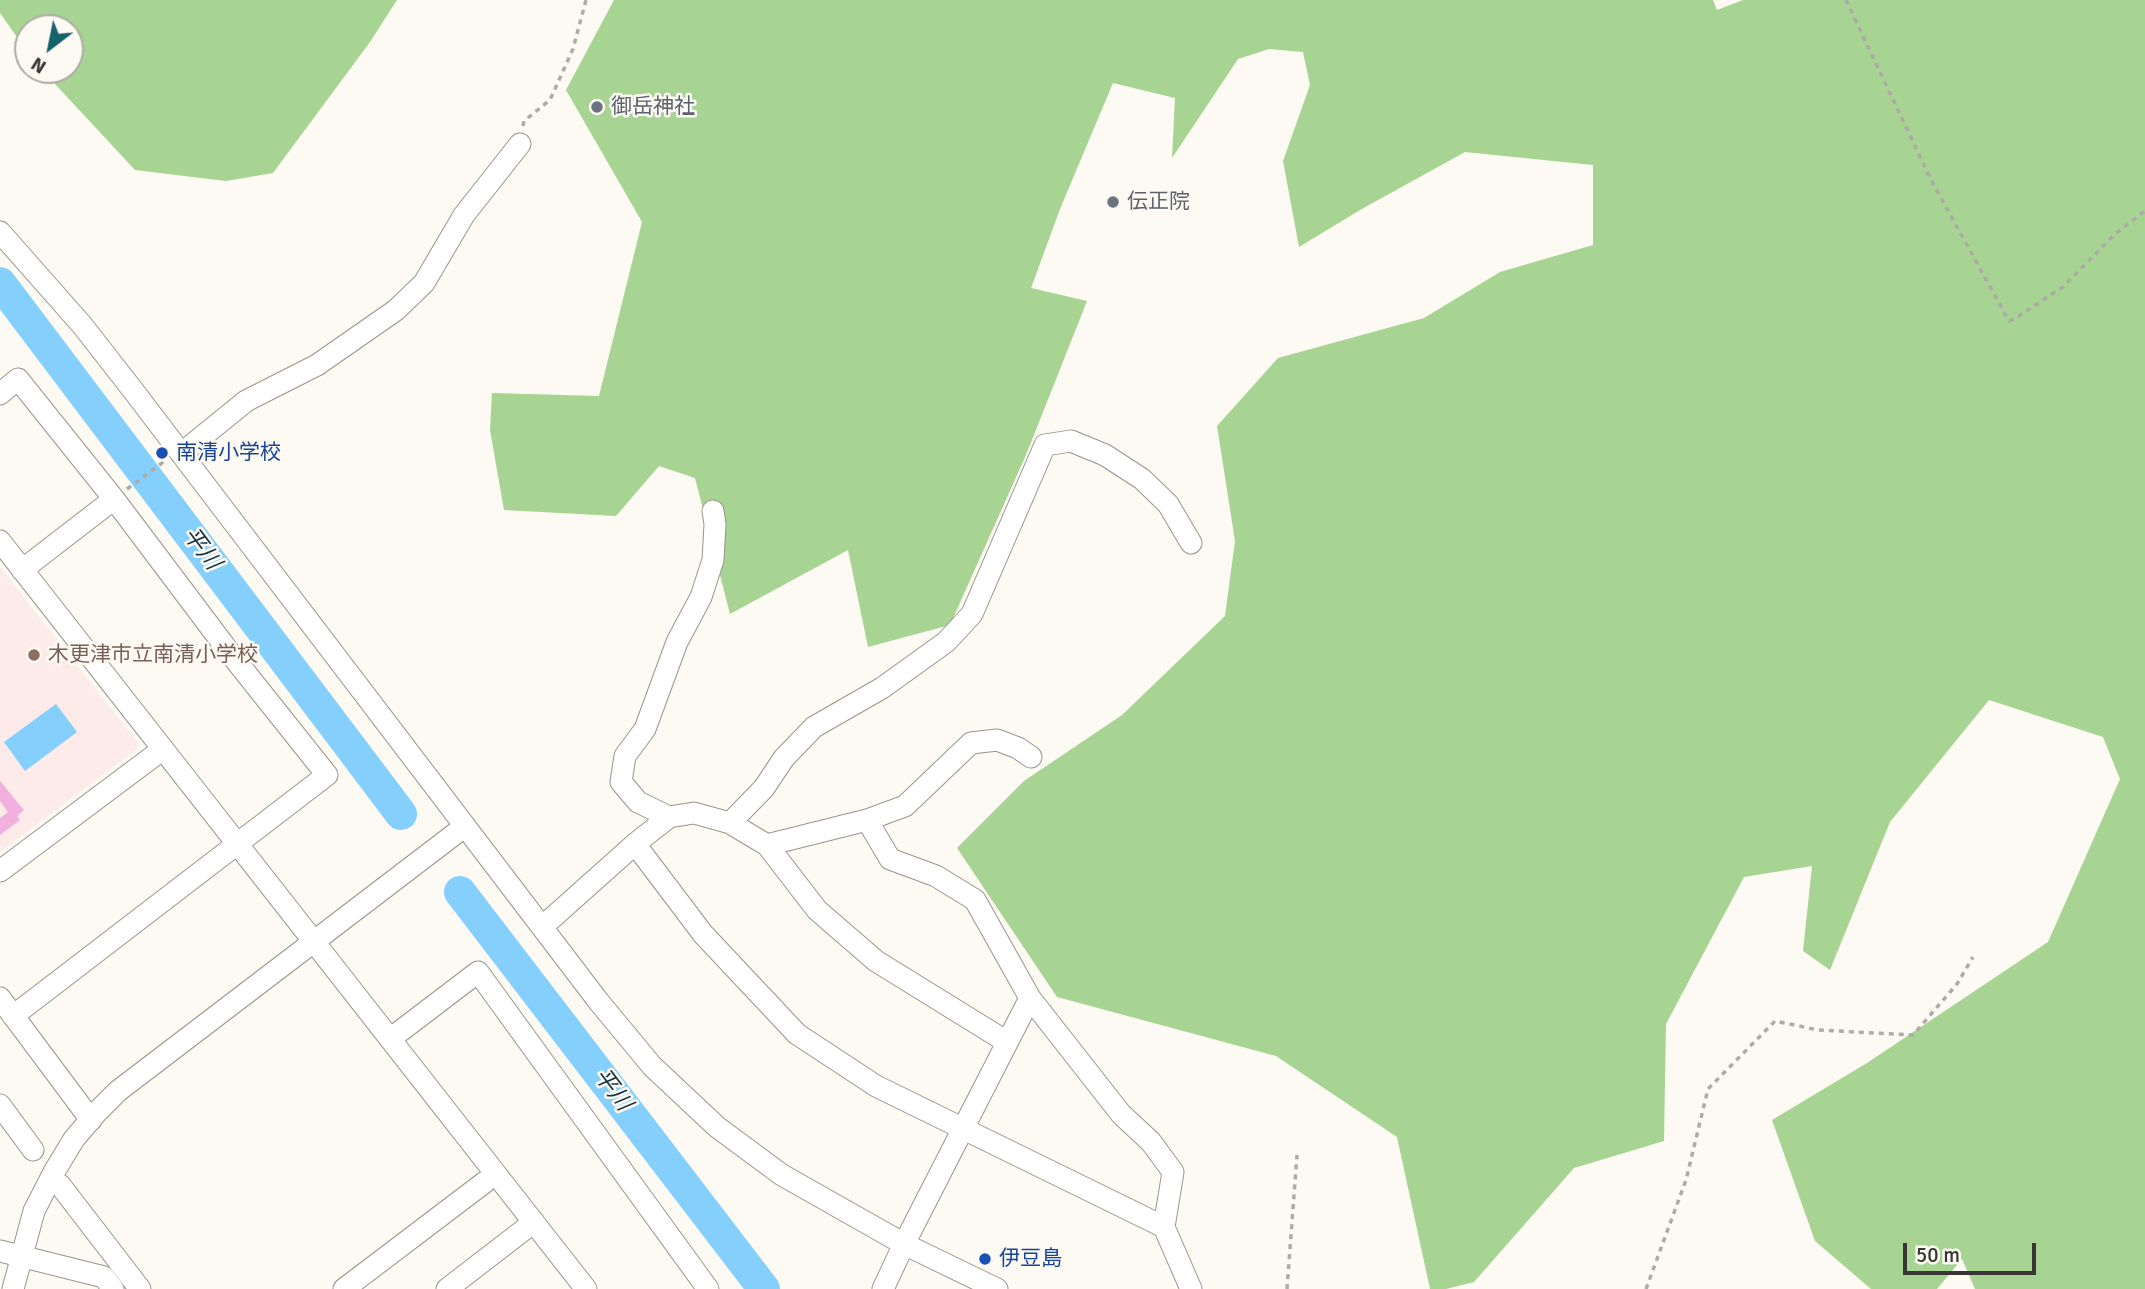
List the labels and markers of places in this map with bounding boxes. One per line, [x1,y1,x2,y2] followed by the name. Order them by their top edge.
[611,94,695,120] place label: 御岳神社
[589,99,605,115] marker: 御岳神社
[1127,189,1190,215] place label: 伝正院
[1105,194,1121,210] marker: 伝正院
[176,440,281,466] place label: 南清小学校
[154,445,170,461] marker: 南清小学校
[48,642,258,668] place label: 木更津市立南清小学校
[26,647,42,663] marker: 木更津市立南清小学校
[999,1246,1062,1272] place label: 伊豆島
[977,1251,993,1267] marker: 伊豆島

